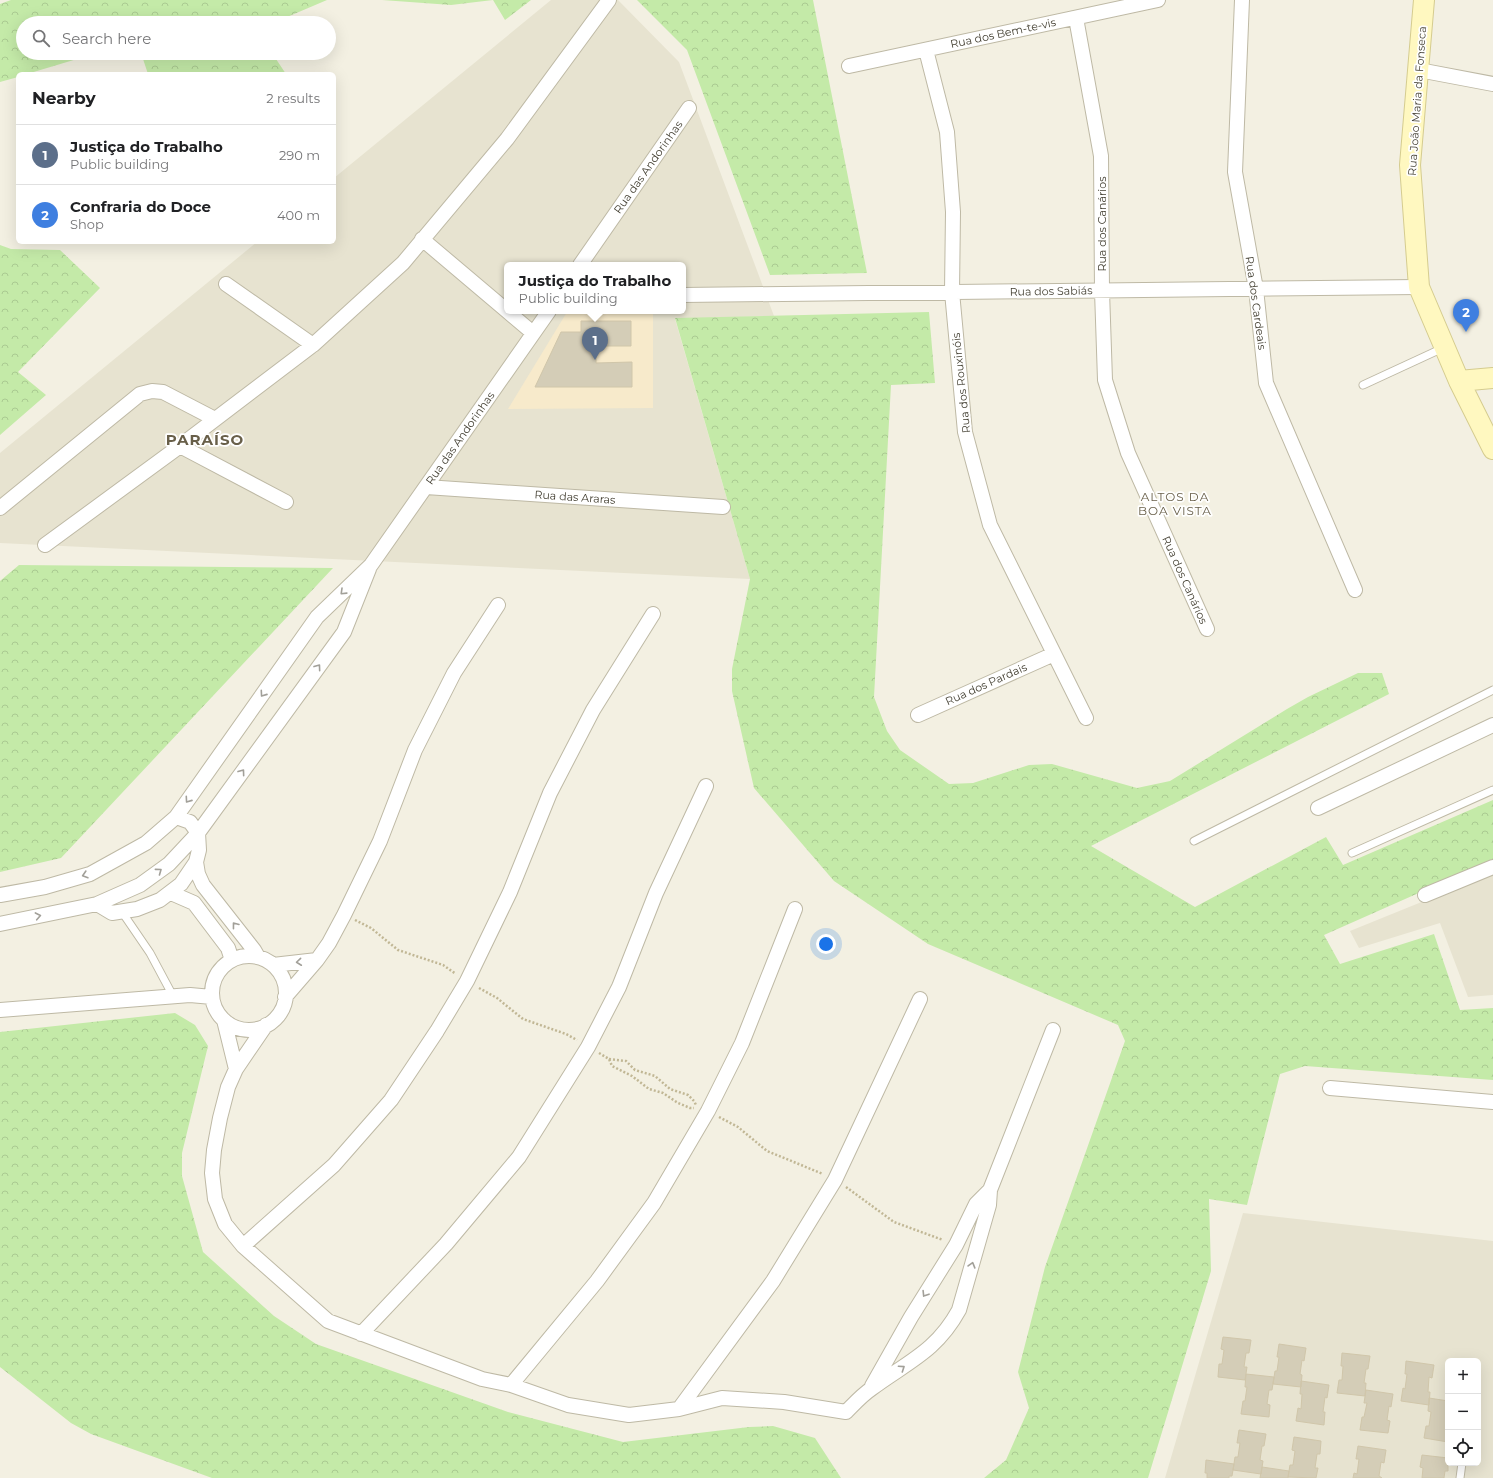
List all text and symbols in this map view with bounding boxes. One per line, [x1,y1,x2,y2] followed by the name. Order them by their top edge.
[949,15,1058,51] street label: Rua dos Bem-te-vis
[16,16,336,60] search box
[1405,26,1429,176] street label: Rua João Maria da Fonseca
[30,27,52,49] icon: search
[62,29,151,48] text: Search here
[32,88,96,108] text: Nearby
[266,90,320,106] text: 2 results
[611,117,686,216] street label: Rua das Andorinhas
[70,137,223,156] text: Justiça do Trabalho
[42,147,48,163] text: 1
[279,147,320,163] text: 290 m
[70,156,169,172] text: Public building
[1095,176,1109,272] street label: Rua dos Canários
[70,197,211,216] text: Confraria do Doce
[41,207,49,223] text: 2
[277,207,320,223] text: 400 m
[70,216,104,232] text: Shop
[1242,255,1270,351] street label: Rua dos Cardeais
[504,262,686,314] popup
[519,271,671,290] text: Justiça do Trabalho
[1009,283,1093,299] street label: Rua dos Sabiás
[519,290,618,306] text: Public building
[1453,299,1479,332] pin: 2
[582,327,608,360] pin: 1
[949,331,973,434] street label: Rua dos Rouxinóis
[423,388,498,487] street label: Rua das Andorinhas
[166,430,244,449] district label: PARAÍSO
[534,487,617,507] street label: Rua das Araras
[1138,489,1212,518] district label: ALTOS DA BOA VISTA
[1159,534,1211,627] street label: Rua dos Canários
[340,587,348,595] one-way arrow
[943,659,1030,708] street label: Rua dos Pardais
[313,664,321,671] one-way arrow
[260,690,268,697] one-way arrow
[237,769,244,776] one-way arrow
[185,796,193,803] one-way arrow
[154,869,161,876] one-way arrow
[81,870,88,879] one-way arrow
[35,912,41,921] one-way arrow
[233,923,240,930] one-way arrow
[816,934,836,954] your location
[296,958,302,967] one-way arrow
[968,1262,976,1268] one-way arrow
[923,1290,930,1297] one-way arrow
[1445,1358,1481,1466] map controls
[1445,1358,1481,1394] button: +
[898,1365,905,1373] one-way arrow
[1445,1394,1481,1430] button: −
[1445,1430,1481,1466] button: locate

